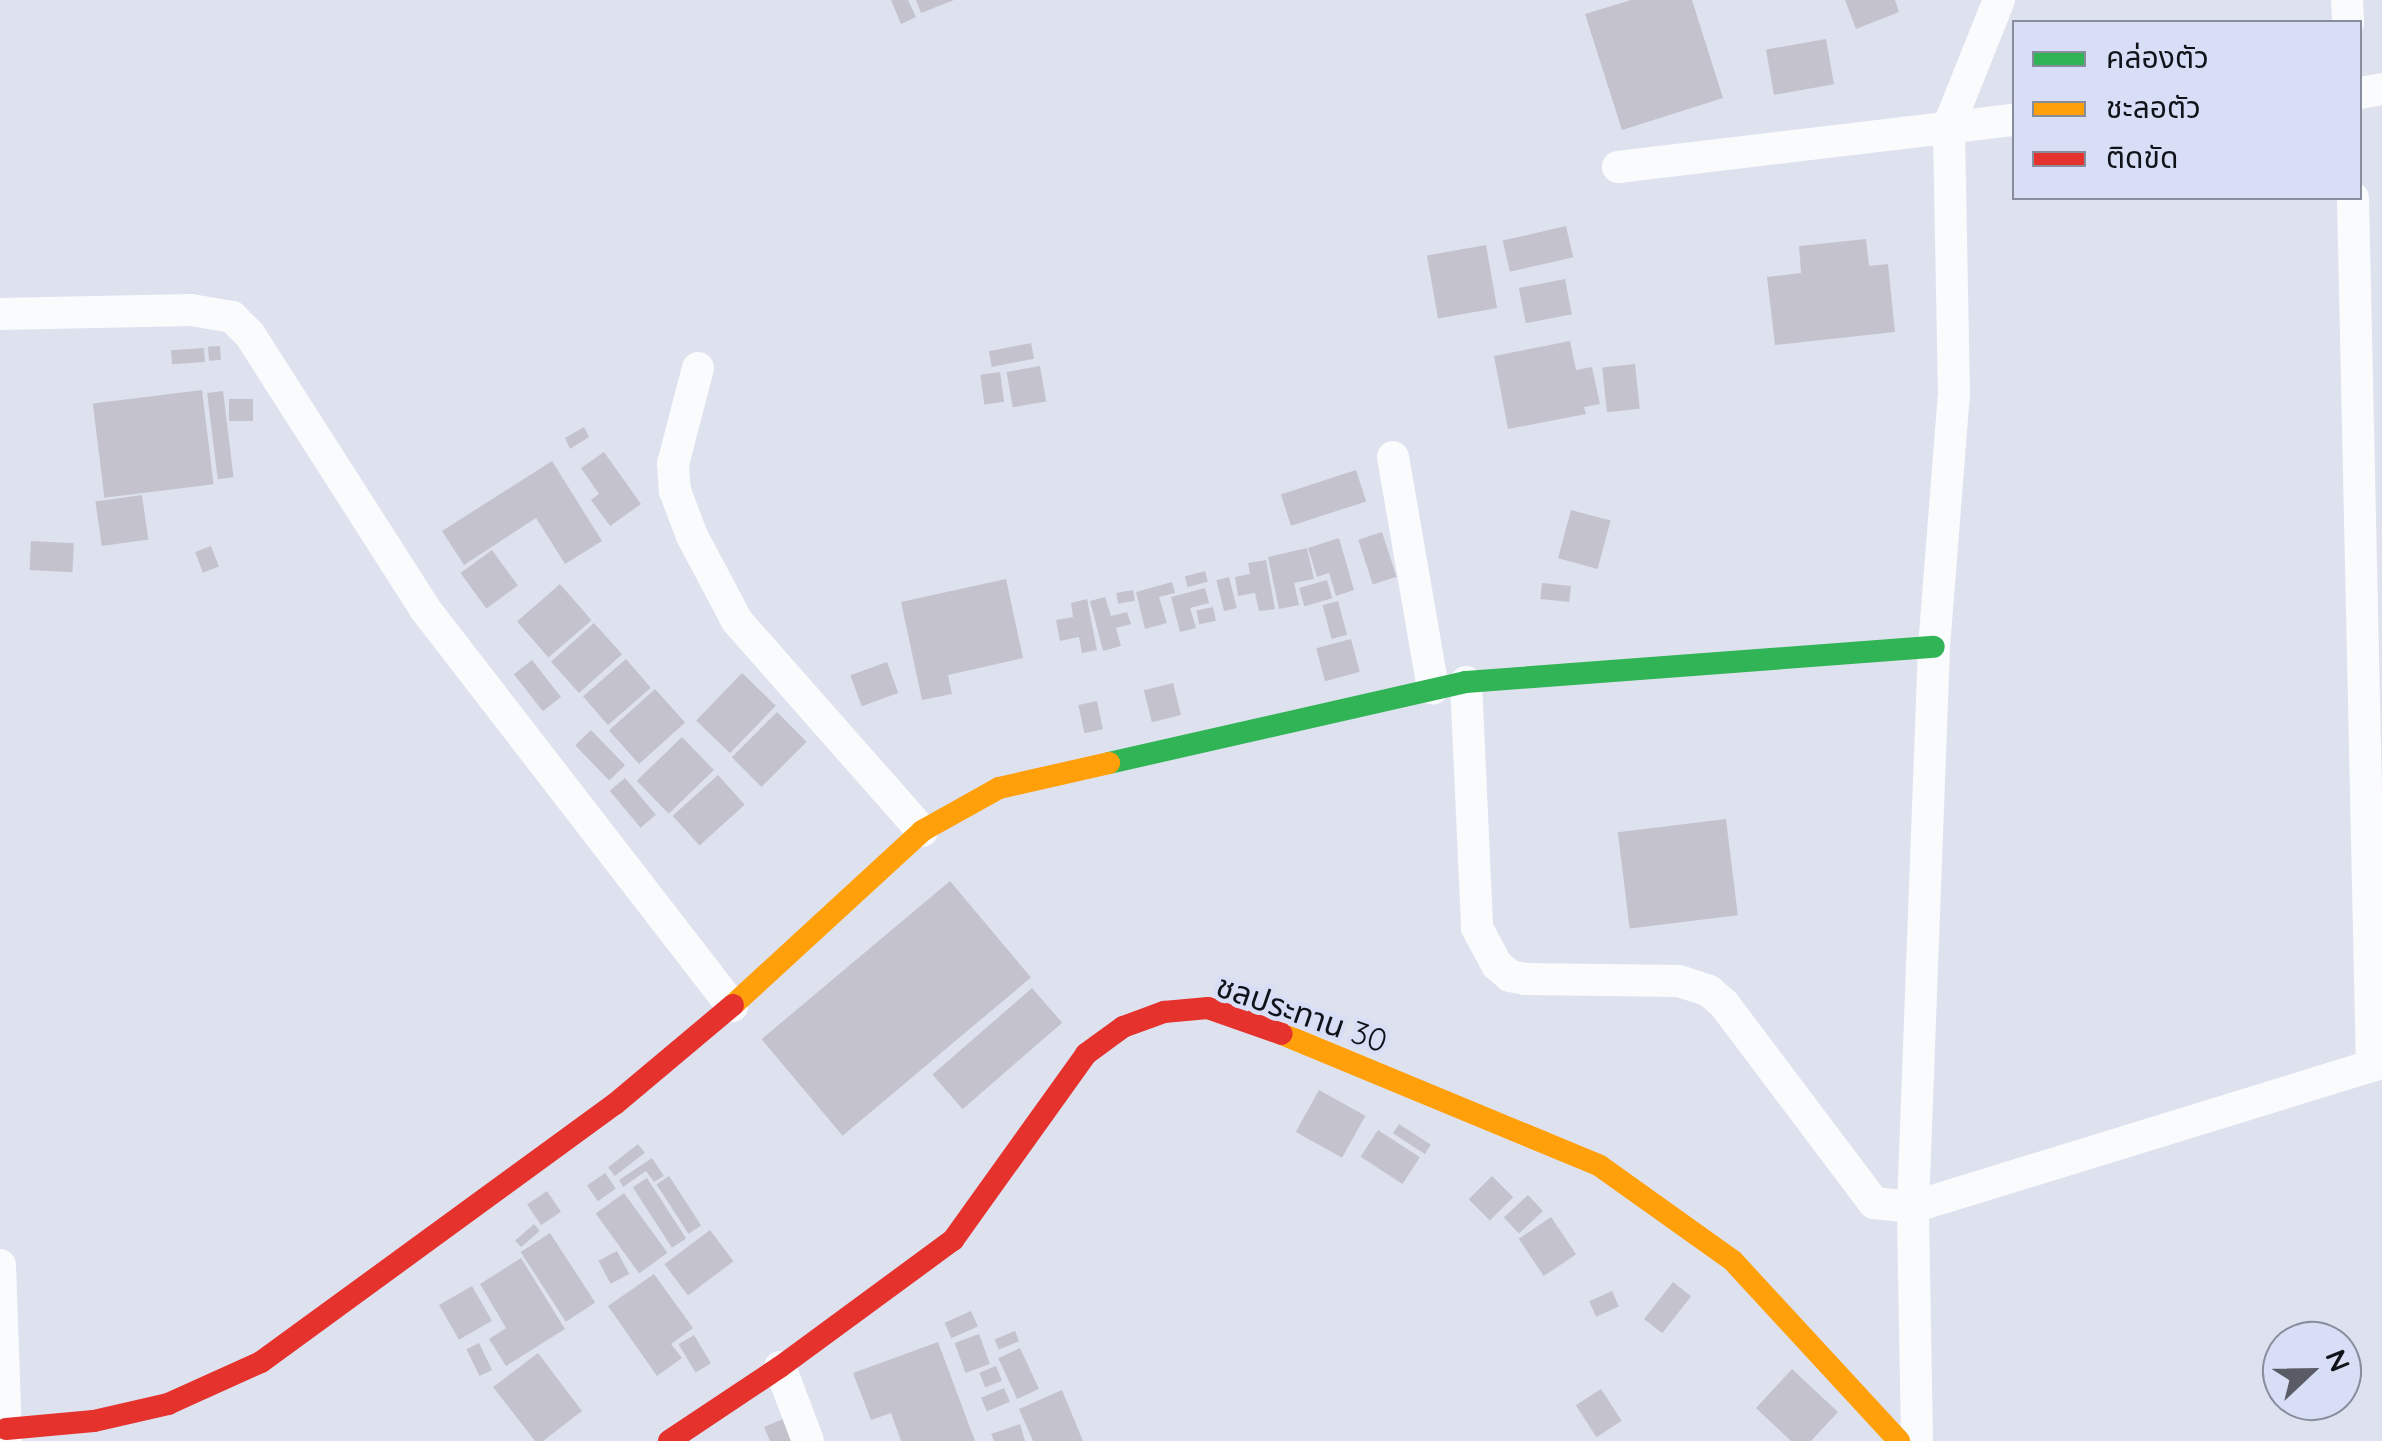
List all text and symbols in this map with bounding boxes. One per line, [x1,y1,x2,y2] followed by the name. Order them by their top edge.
[2012,20,2362,200] legend
[2106,38,2209,76] text: คล่องตัว
[2106,88,2201,126] text: ชะลอตัว
[2106,138,2178,176] text: ติดขัด
[1211,966,1393,1060] street label: ชลประทาน 30
[2262,1321,2362,1421] north arrow
[2318,1344,2359,1376] text: N

